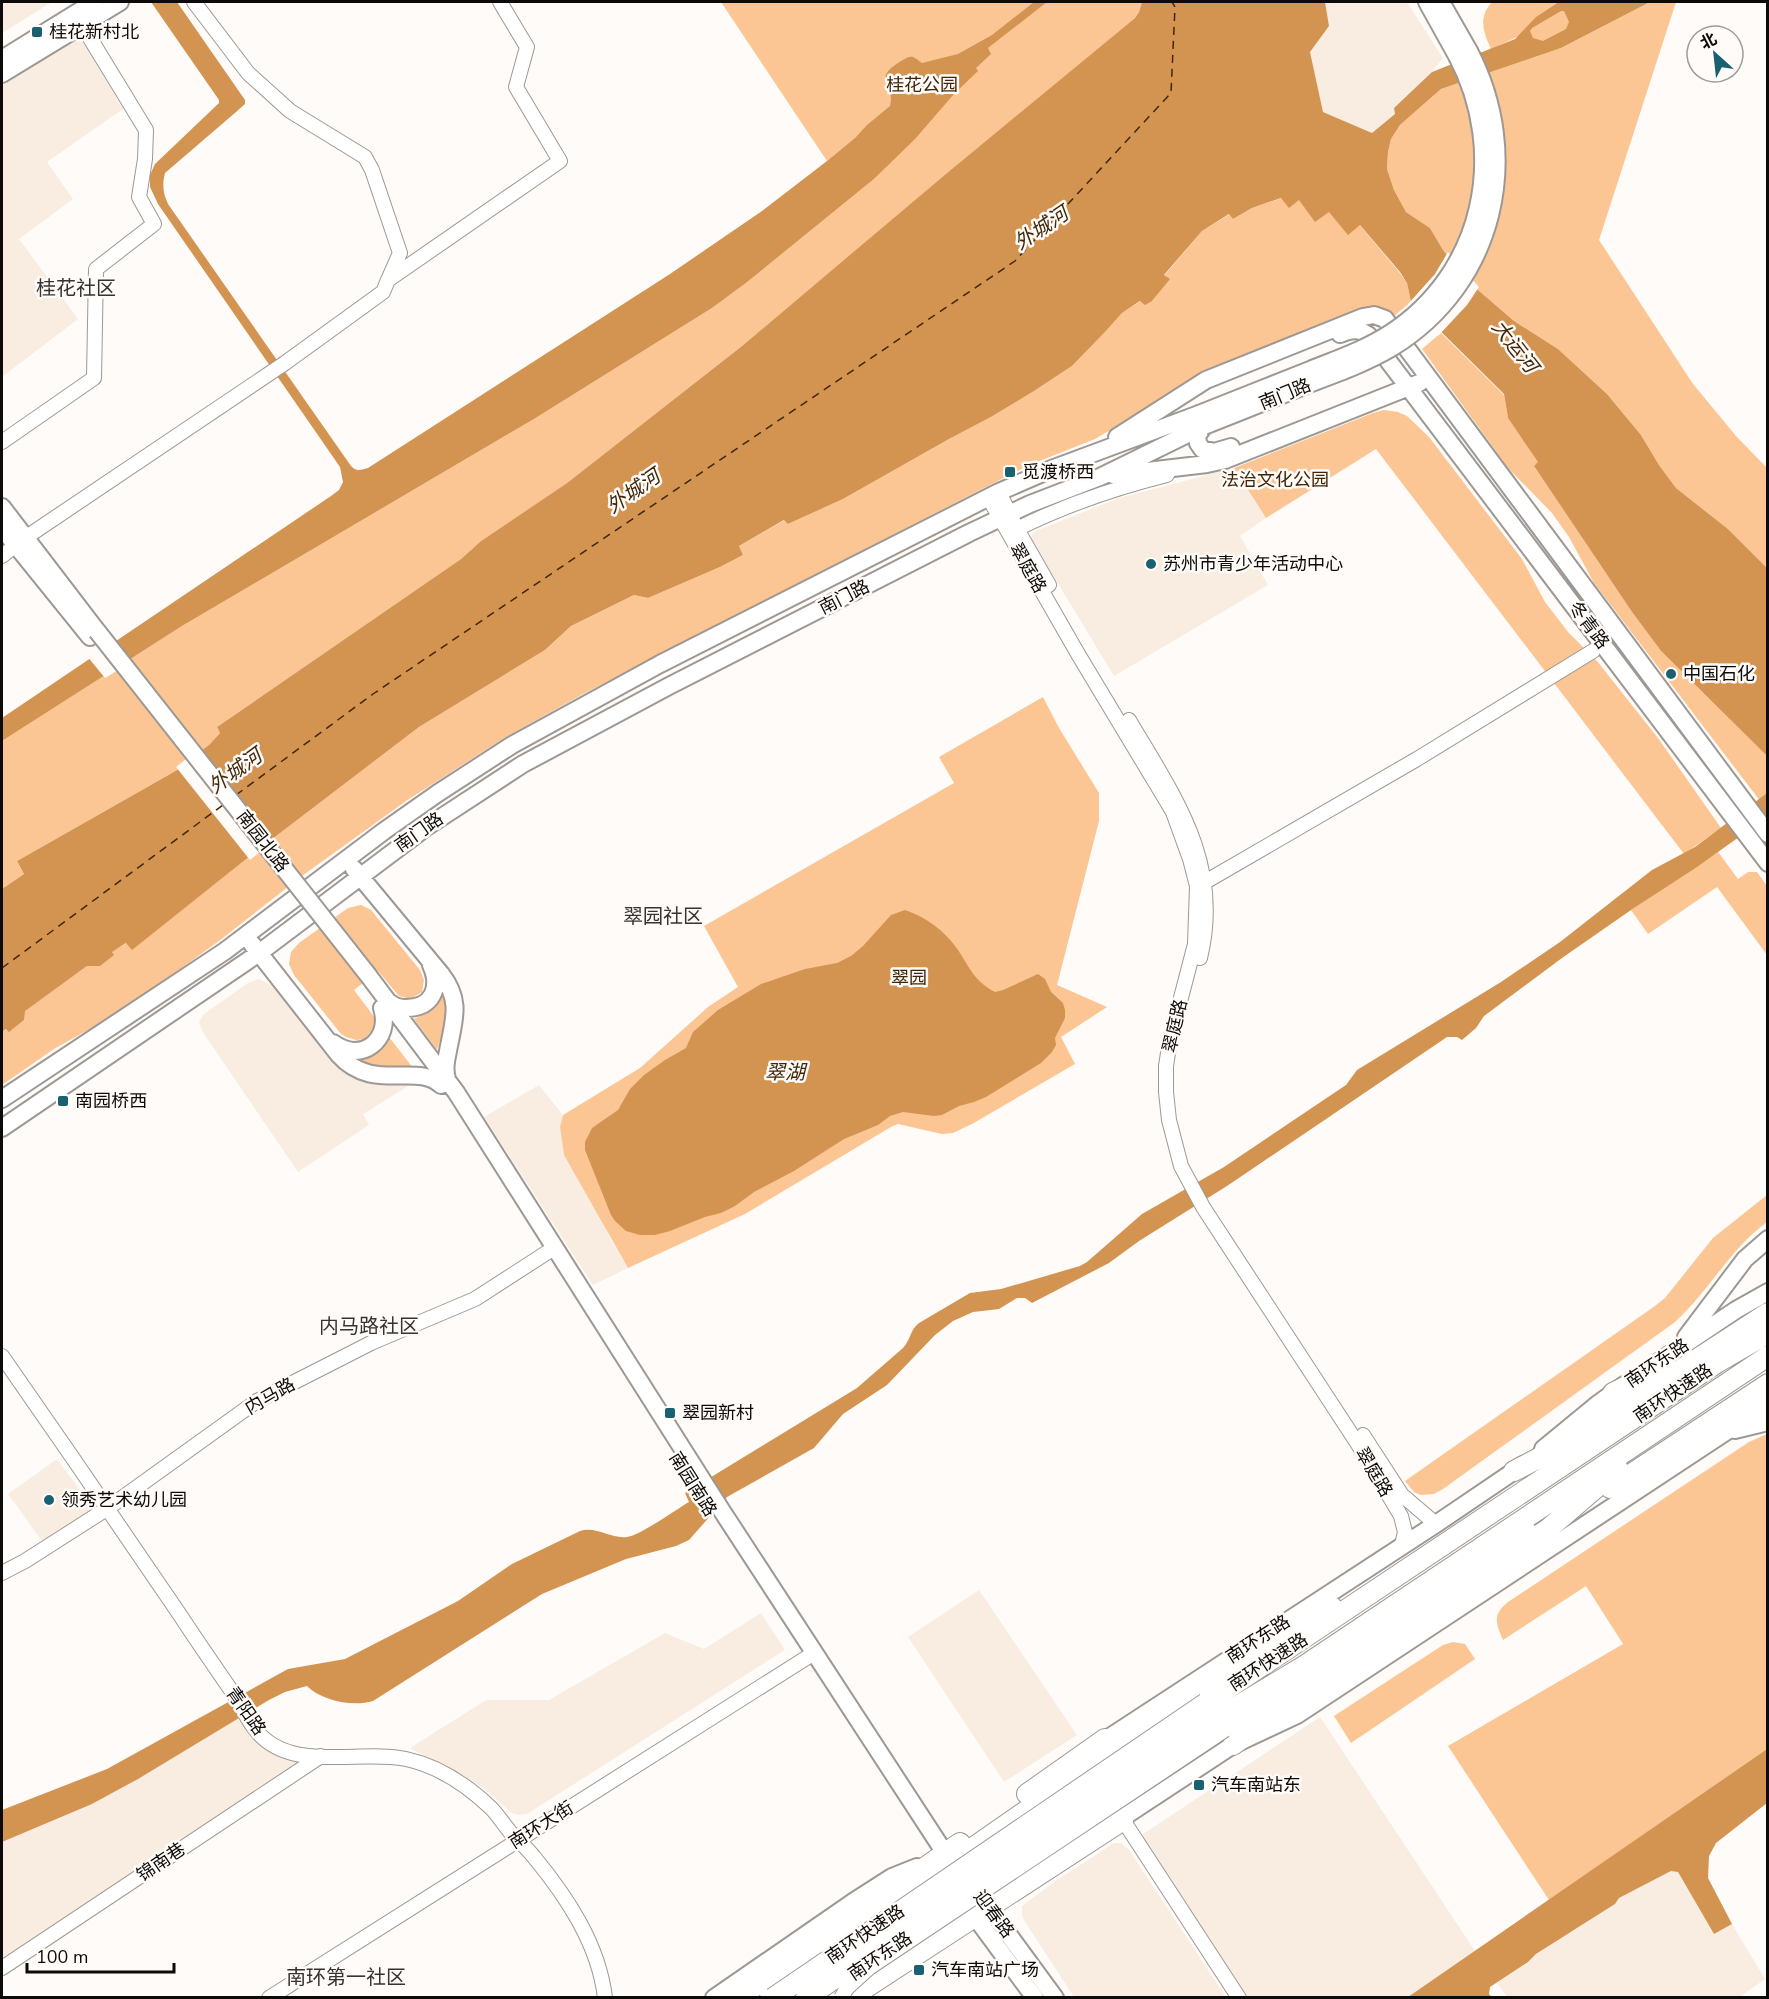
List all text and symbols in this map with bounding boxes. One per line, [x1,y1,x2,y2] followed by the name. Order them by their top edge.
[49,20,139,44] place label: 桂花新村北
[1685,24,1745,84] north arrow
[30,25,44,39] marker: 桂花新村北
[1697,28,1721,55] text: 北
[886,73,958,97] park label: 桂花公园
[1009,198,1077,256] water label: 外城河
[36,275,116,302] district label: 桂花社区
[1485,314,1546,381] water label: 大运河
[1255,373,1315,415] street label: 南门路
[1022,460,1094,484] place label: 觅渡桥西
[601,461,669,520] water label: 外城河
[1003,465,1017,479] marker: 觅渡桥西
[1221,468,1329,492] park label: 法治文化公园
[1004,539,1052,597] street label: 翠庭路
[1163,552,1343,576] place label: 苏州市青少年活动中心
[1144,557,1158,571] marker: 苏州市青少年活动中心
[814,574,874,620] street label: 南门路
[1563,596,1615,654] street label: 冬青路
[1683,662,1755,686] place label: 中国石化
[1664,667,1678,681] marker: 中国石化
[203,740,271,800] water label: 外城河
[231,805,295,877] street label: 南园北路
[390,807,448,857] street label: 南门路
[623,903,703,930] district label: 翠园社区
[891,966,927,990] park label: 翠园
[1157,997,1193,1055] street label: 翠庭路
[765,1059,808,1086] water label: 翠湖
[75,1089,147,1113] place label: 南园桥西
[56,1094,70,1108] marker: 南园桥西
[319,1313,419,1340] district label: 内马路社区
[1620,1333,1694,1393] street label: 南环东路
[1629,1358,1717,1428] street label: 南环快速路
[241,1372,299,1420] street label: 内马路
[682,1401,754,1425] place label: 翠园新村
[663,1406,677,1420] marker: 翠园新村
[1350,1443,1398,1501] street label: 翠庭路
[664,1447,722,1521] street label: 南园南路
[61,1488,187,1512] place label: 领秀艺术幼儿园
[42,1493,56,1507] marker: 领秀艺术幼儿园
[1221,1609,1295,1669] street label: 南环东路
[1224,1627,1312,1697] street label: 南环快速路
[221,1682,271,1740] street label: 青阳路
[1211,1773,1301,1797] place label: 汽车南站东
[1192,1778,1206,1792] marker: 汽车南站东
[504,1796,578,1854] street label: 南环大街
[132,1837,190,1887] street label: 锦南巷
[968,1885,1020,1943] street label: 迎春路
[821,1899,909,1969] street label: 南环快速路
[843,1926,917,1986] street label: 南环东路
[27,1936,174,1974] scale bar
[36,1945,88,1969] text: 100 m
[931,1958,1039,1982] place label: 汽车南站广场
[912,1963,926,1977] marker: 汽车南站广场
[286,1964,406,1991] district label: 南环第一社区

